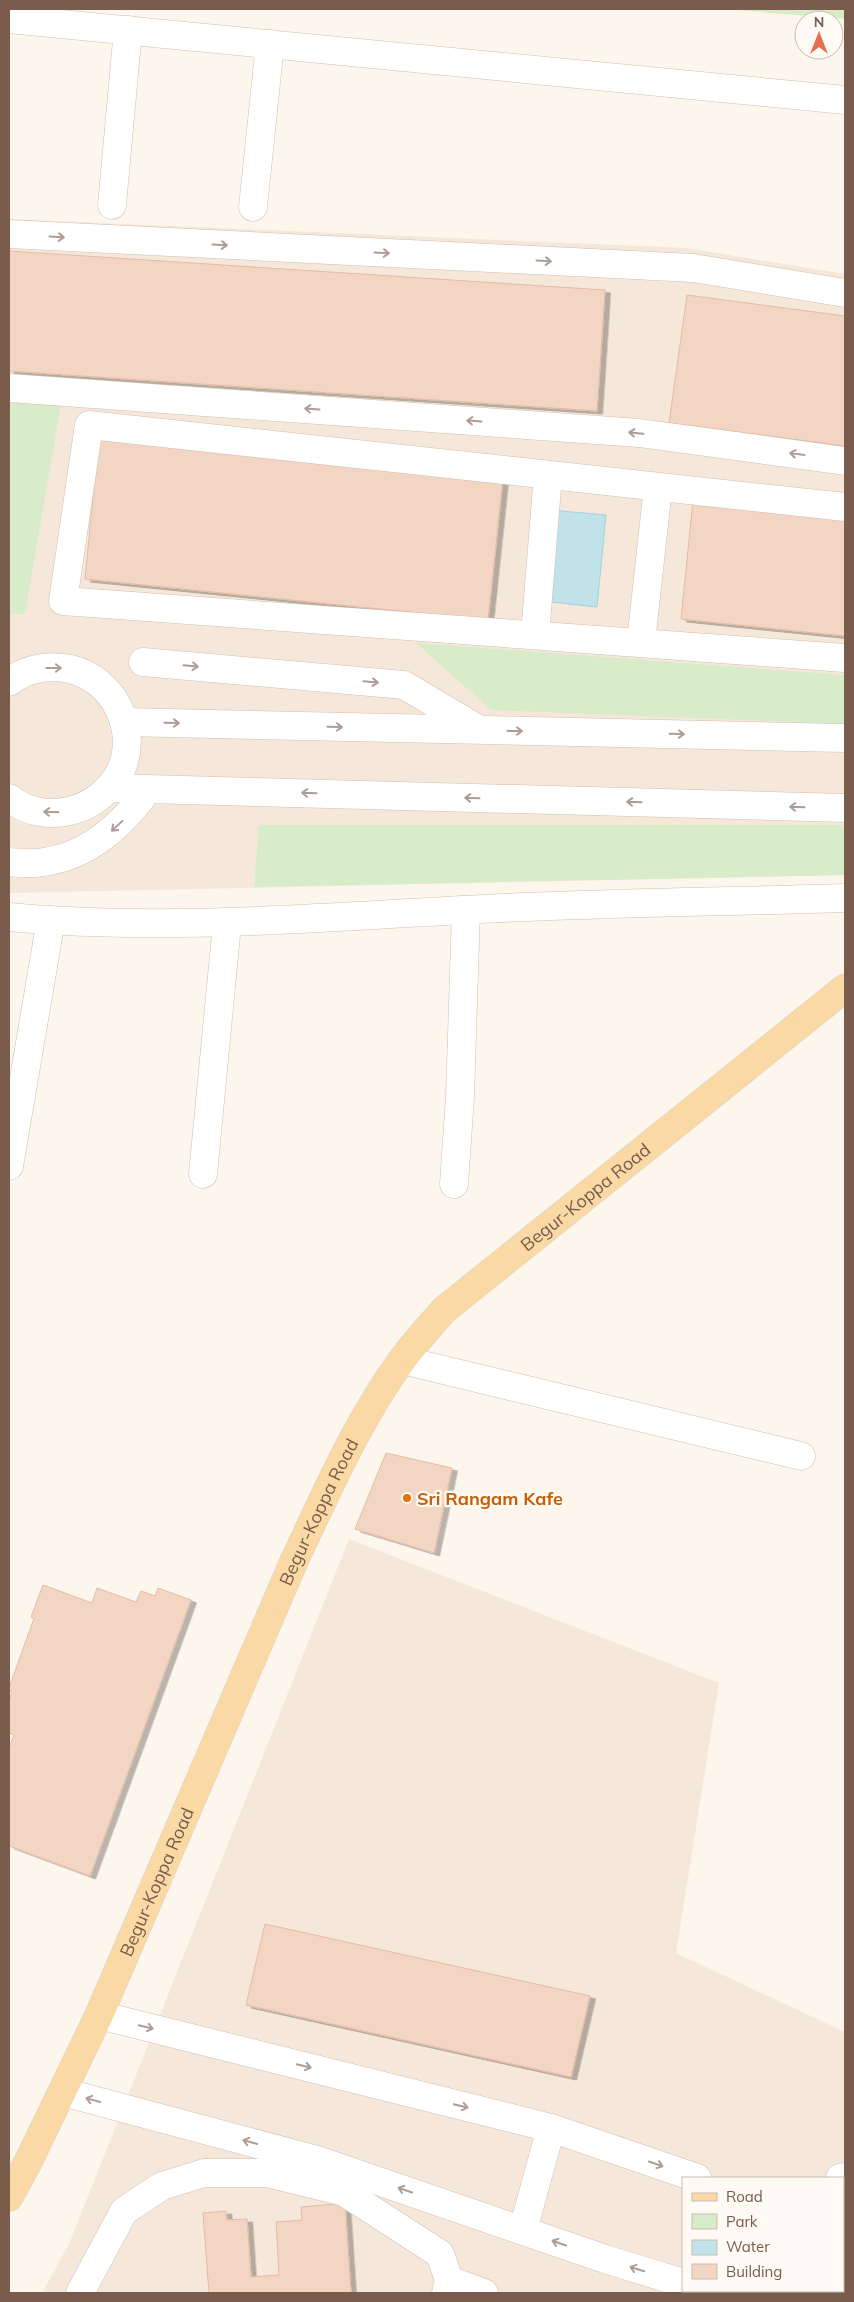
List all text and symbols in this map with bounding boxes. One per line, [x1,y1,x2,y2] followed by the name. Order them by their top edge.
[794,10,844,60] north arrow
[814,13,824,31] text: N
[49,232,65,241] one-way arrow
[211,240,227,249] one-way arrow
[374,248,390,257] one-way arrow
[536,256,552,265] one-way arrow
[304,405,320,414] one-way arrow
[466,416,482,426] one-way arrow
[628,428,644,438] one-way arrow
[789,449,805,459] one-way arrow
[183,661,199,671] one-way arrow
[46,663,62,673] one-way arrow
[362,677,378,687] one-way arrow
[164,718,180,728] one-way arrow
[327,722,343,731] one-way arrow
[507,726,523,735] one-way arrow
[668,729,685,739] one-way arrow
[301,788,318,798] one-way arrow
[464,793,480,802] one-way arrow
[626,797,642,807] one-way arrow
[789,802,805,811] one-way arrow
[43,808,59,817] one-way arrow
[111,820,123,832] one-way arrow
[516,1138,655,1256] street label: Begur-Koppa Road
[274,1434,363,1589] street label: Begur-Koppa Road
[417,1487,563,1510] place label: Sri Rangam Kafe
[401,1492,413,1504] marker: Sri Rangam Kafe
[114,1804,198,1960] street label: Begur-Koppa Road
[138,2023,154,2032] one-way arrow
[295,2062,311,2072] one-way arrow
[86,2094,102,2104] one-way arrow
[453,2102,469,2111] one-way arrow
[243,2137,259,2146] one-way arrow
[647,2160,663,2169] one-way arrow
[682,2177,844,2292] legend
[398,2185,414,2194] one-way arrow
[726,2187,763,2206] text: Road
[726,2212,758,2231] text: Park
[726,2237,770,2256] text: Water
[552,2238,567,2247] one-way arrow
[726,2262,782,2281] text: Building
[629,2263,645,2273] one-way arrow

